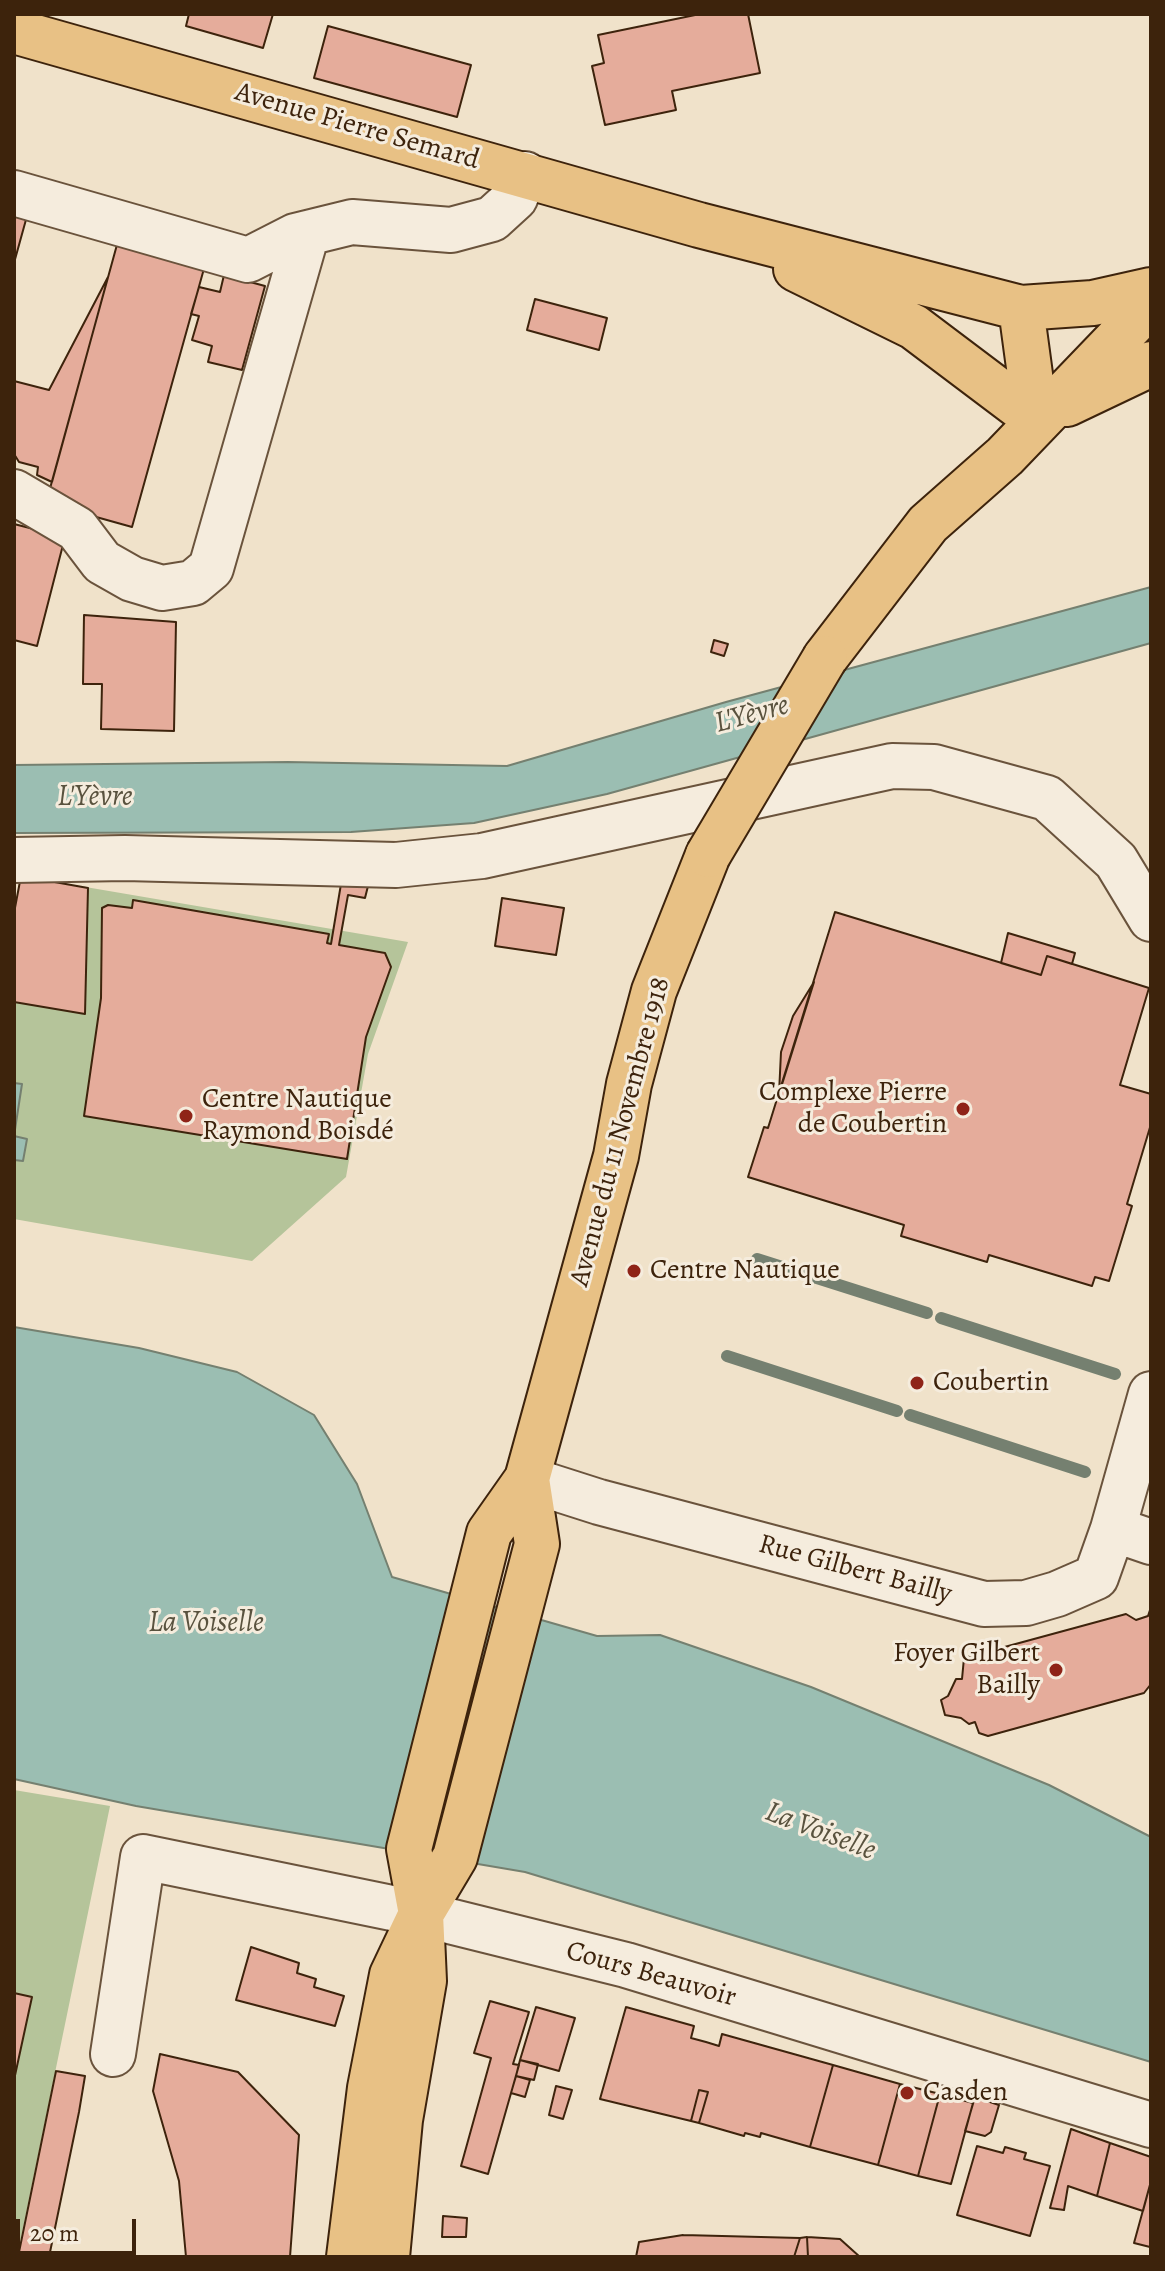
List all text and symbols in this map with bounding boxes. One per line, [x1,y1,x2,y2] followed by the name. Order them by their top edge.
[231,76,483,178] street label: Avenue Pierre Semard
[711,688,793,742] water label: L'Yèvre
[57,780,133,816] water label: L'Yèvre
[564,974,678,1290] street label: Avenue du 11 Novembre 1918
[759,1076,947,1142] place label: Complexe Pierre de Coubertin
[202,1083,394,1149] place label: Centre Nautique Raymond Boisdé
[954,1100,972,1118] marker: Complexe Pierre de Coubertin
[177,1107,195,1125] marker: Centre Nautique Raymond Boisdé
[650,1254,840,1288] place label: Centre Nautique
[625,1262,643,1280] marker: Centre Nautique
[933,1366,1049,1400] place label: Coubertin
[908,1374,926,1392] marker: Coubertin
[755,1528,955,1612] street label: Rue Gilbert Bailly
[148,1606,264,1642] water label: La Voiselle
[893,1637,1040,1703] place label: Foyer Gilbert Bailly
[1047,1661,1065,1679] marker: Foyer Gilbert Bailly
[760,1794,880,1870] water label: La Voiselle
[562,1935,740,2015] street label: Cours Beauvoir
[923,2076,1008,2110] place label: Casden
[898,2084,916,2102] marker: Casden
[20,2203,140,2253] scale bar
[30,2217,79,2249] text: 20 m

